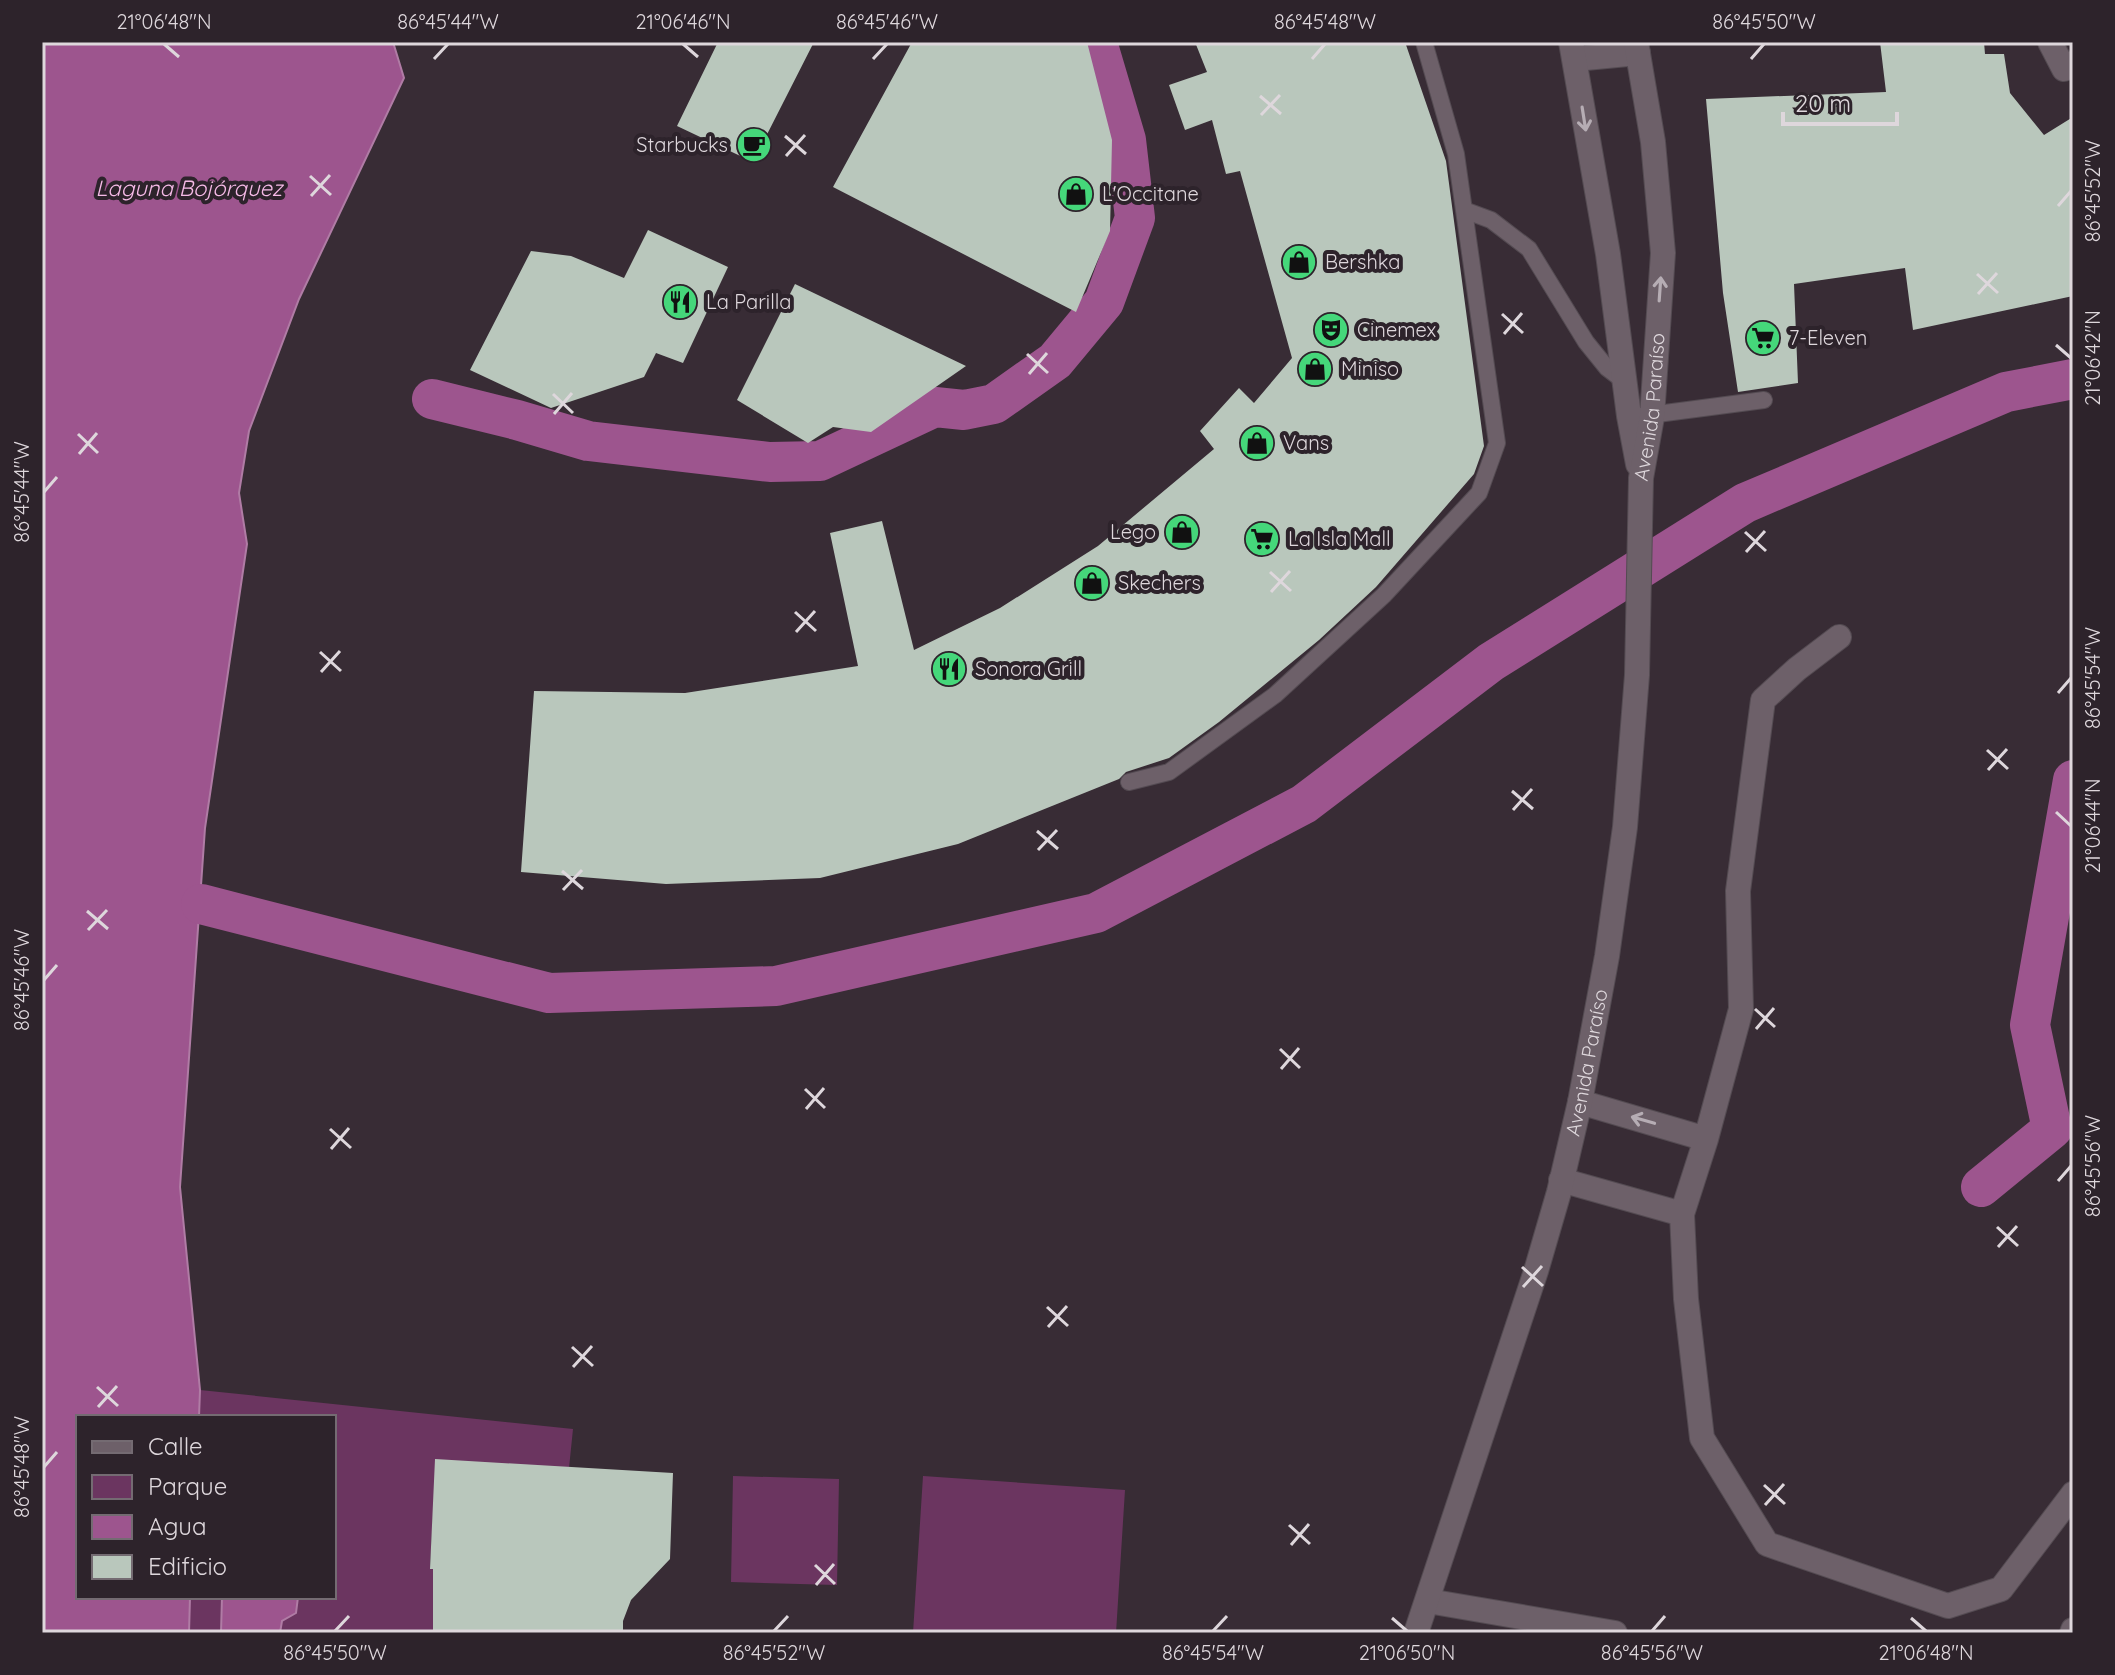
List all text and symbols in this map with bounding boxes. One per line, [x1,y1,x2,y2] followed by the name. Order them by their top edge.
[116,9,212,34] text: 21°06'48"N
[397,9,499,34] text: 86°45'44"W
[635,9,731,34] text: 21°06'46"N
[836,9,938,34] text: 86°45'46"W
[1274,9,1376,34] text: 86°45'48"W
[1712,9,1816,34] text: 86°45'50"W
[1783,76,1897,126] scale bar
[1795,88,1851,118] text: 20 m
[1578,106,1593,131] one-way arrow
[735,126,773,164] cafe icon: Starbucks
[636,132,728,157] place label: Starbucks
[2080,140,2105,242] text: 86°45'52"W
[96,174,285,202] water label: Laguna Bojórquez
[1057,175,1095,213] shop icon: L'Occitane
[1102,181,1199,206] place label: L'Occitane
[1280,243,1318,281] shop icon: Bershka
[1325,249,1400,274] place label: Bershka
[1653,276,1668,303] one-way arrow
[661,283,699,321] restaurant icon: La Parilla
[706,289,791,314] place label: La Parilla
[2080,310,2105,406] text: 21°06'42"N
[1312,311,1350,349] theatre icon: Cinemex
[1357,317,1436,342] place label: Cinemex
[1744,319,1782,357] supermarket icon: 7-Eleven
[1789,325,1867,350] place label: 7-Eleven
[1628,332,1670,483] street label: Avenida Paraíso
[1296,350,1334,388] shop icon: Miniso
[1341,356,1399,381] place label: Miniso
[1238,424,1276,462] shop icon: Vans
[1283,430,1329,455] place label: Vans
[9,441,34,543] text: 86°45'44"W
[1163,513,1201,551] shop icon: Lego
[1110,519,1156,544] place label: Lego
[1243,520,1281,558] supermarket icon: La Isla Mall
[1288,526,1391,551] place label: La Isla Mall
[1073,564,1111,602] shop icon: Skechers
[1118,570,1201,595] place label: Skechers
[2080,627,2105,729] text: 86°45'54"W
[930,650,968,688] restaurant icon: Sonora Grill
[975,656,1082,681] place label: Sonora Grill
[2080,779,2105,873] text: 21°06'44"N
[9,929,34,1031] text: 86°45'46"W
[1559,987,1613,1138] street label: Avenida Paraíso
[1631,1112,1657,1127] one-way arrow
[2080,1115,2105,1217] text: 86°45'56"W
[76,1415,336,1599] legend
[9,1416,34,1518] text: 86°45'48"W
[148,1431,203,1461] text: Calle
[148,1471,227,1501] text: Parque
[148,1511,207,1541] text: Agua
[148,1551,227,1581] text: Edificio
[283,1640,387,1665] text: 86°45'50"W
[723,1640,825,1665] text: 86°45'52"W
[1162,1640,1264,1665] text: 86°45'54"W
[1359,1640,1455,1665] text: 21°06'50"N
[1601,1640,1703,1665] text: 86°45'56"W
[1878,1640,1974,1665] text: 21°06'48"N

